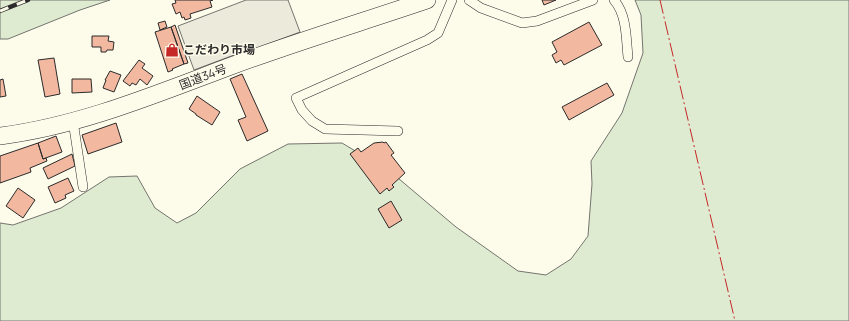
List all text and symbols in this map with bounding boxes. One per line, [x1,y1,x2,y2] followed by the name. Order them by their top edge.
[183,41,255,58] place label: こだわり市場
[164,42,180,58] shop icon: こだわり市場
[177,60,229,93] street label: 国道34号

